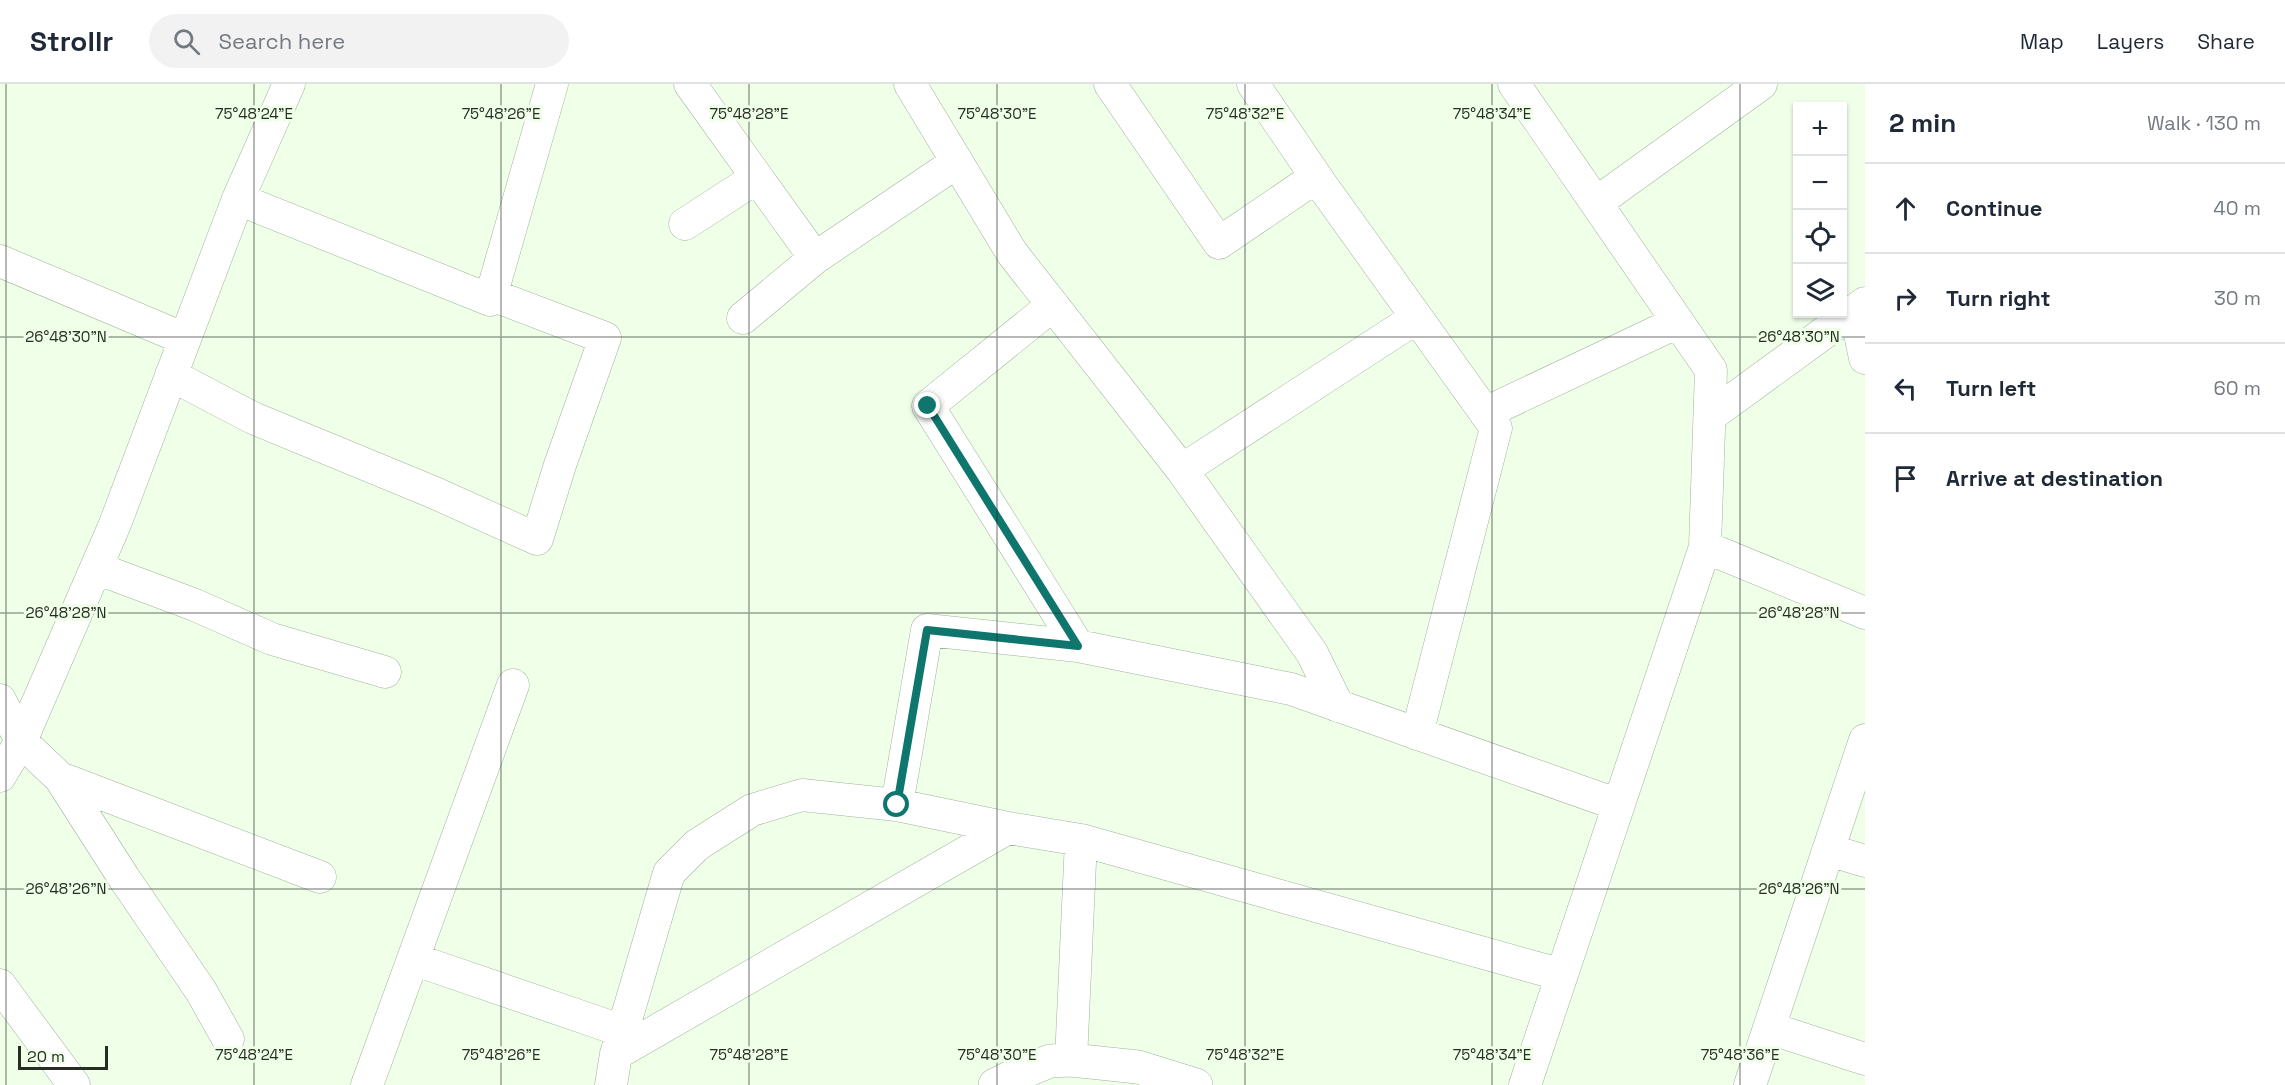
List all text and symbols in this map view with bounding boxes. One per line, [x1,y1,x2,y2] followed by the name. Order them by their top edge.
[149,14,569,68] search box
[30,23,113,59] text: Strollr
[170,25,203,58] icon: search
[218,27,345,55] text: Search here
[2020,28,2064,55] text: Map
[2097,28,2164,55] text: Layers
[2197,28,2255,55] text: Share
[1793,102,1847,318] map controls
[1793,102,1847,156] button: +
[215,104,293,123] text: 75°48'24"E
[462,104,540,123] text: 75°48'26"E
[710,104,788,123] text: 75°48'28"E
[957,104,1037,123] text: 75°48'30"E
[1206,104,1284,123] text: 75°48'32"E
[1453,104,1531,123] text: 75°48'34"E
[1889,106,1956,140] text: 2 min
[2147,110,2261,136] text: Walk · 130 m
[1793,156,1847,210] button: −
[1889,192,1922,225] icon: ahead
[1946,194,2042,222] text: Continue
[2213,195,2261,221] text: 40 m
[1793,210,1847,264] button: locate
[1793,264,1847,318] button: layers
[1889,282,1922,315] icon: right
[1946,284,2051,312] text: Turn right
[2214,285,2261,311] text: 30 m
[25,327,107,346] text: 26°48'30"N
[1758,327,1840,346] text: 26°48'30"N
[1889,372,1922,405] icon: left
[1946,374,2036,402] text: Turn left
[2214,375,2261,401] text: 60 m
[914,392,940,418] route end
[1889,462,1922,495] icon: arrive
[1946,464,2163,492] text: Arrive at destination
[25,603,107,622] text: 26°48'28"N
[1758,603,1840,622] text: 26°48'28"N
[883,791,909,817] route start
[26,879,107,898] text: 26°48'26"N
[1759,879,1840,898] text: 26°48'26"N
[18,1043,108,1070] scale bar
[215,1045,293,1064] text: 75°48'24"E
[462,1045,540,1064] text: 75°48'26"E
[710,1045,788,1064] text: 75°48'28"E
[957,1045,1037,1064] text: 75°48'30"E
[1206,1045,1284,1064] text: 75°48'32"E
[1453,1045,1531,1064] text: 75°48'34"E
[1701,1045,1779,1064] text: 75°48'36"E
[27,1046,65,1067] text: 20 m

